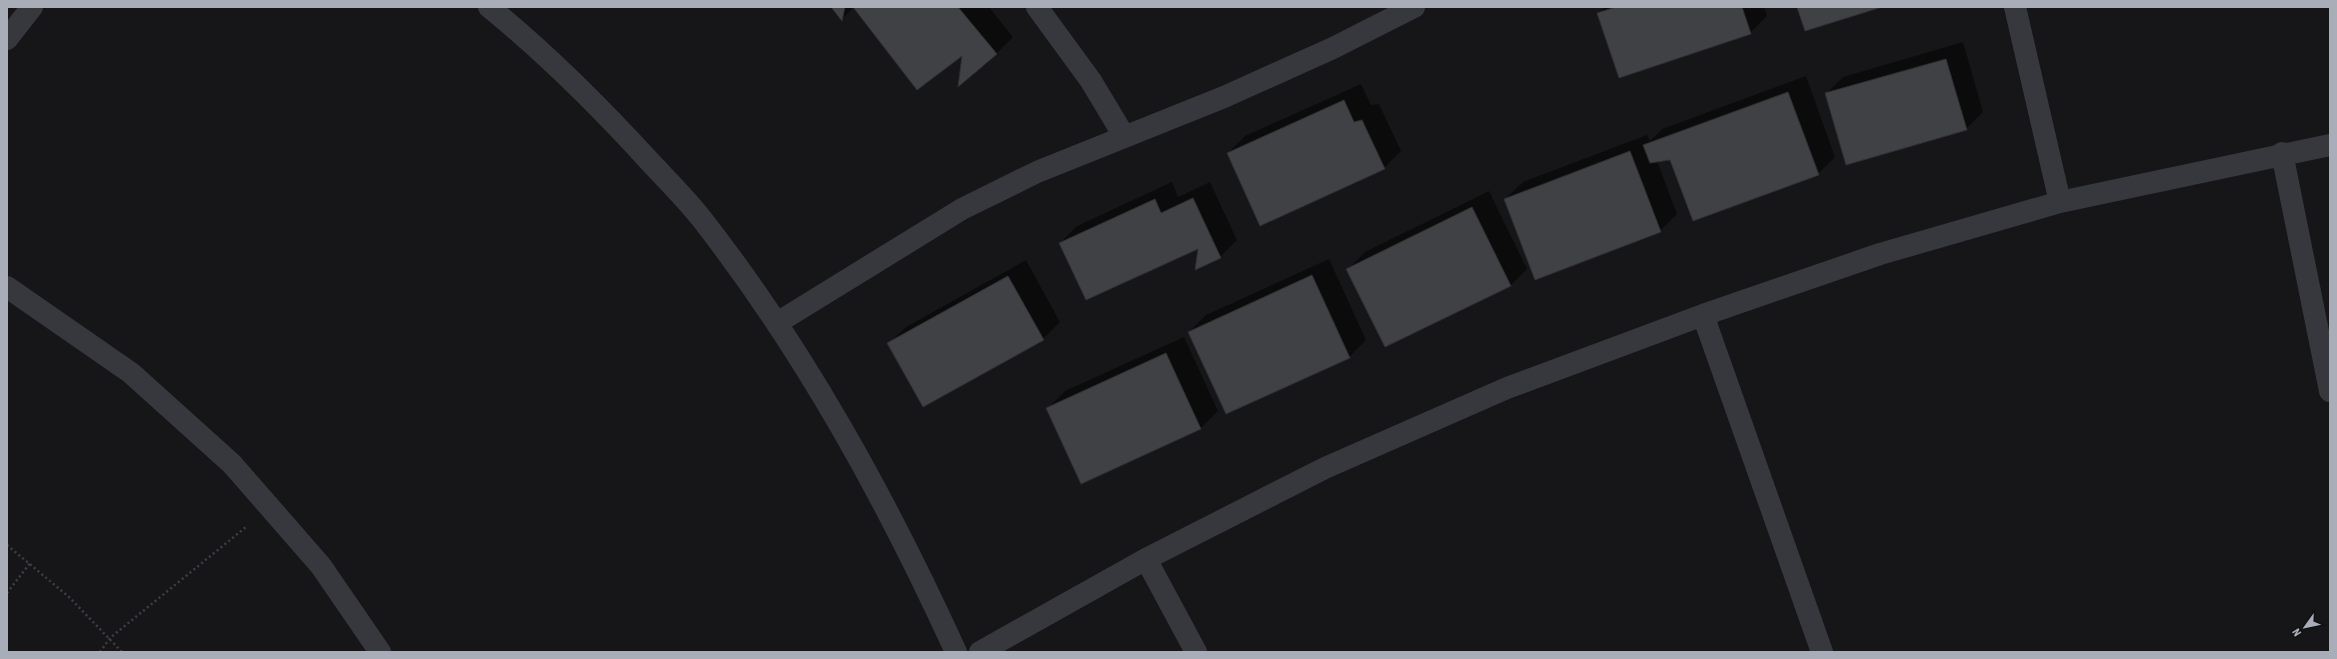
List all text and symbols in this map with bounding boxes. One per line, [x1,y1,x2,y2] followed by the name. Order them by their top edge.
[2285,607,2325,647] north arrow
[2290,626,2303,638] text: N

